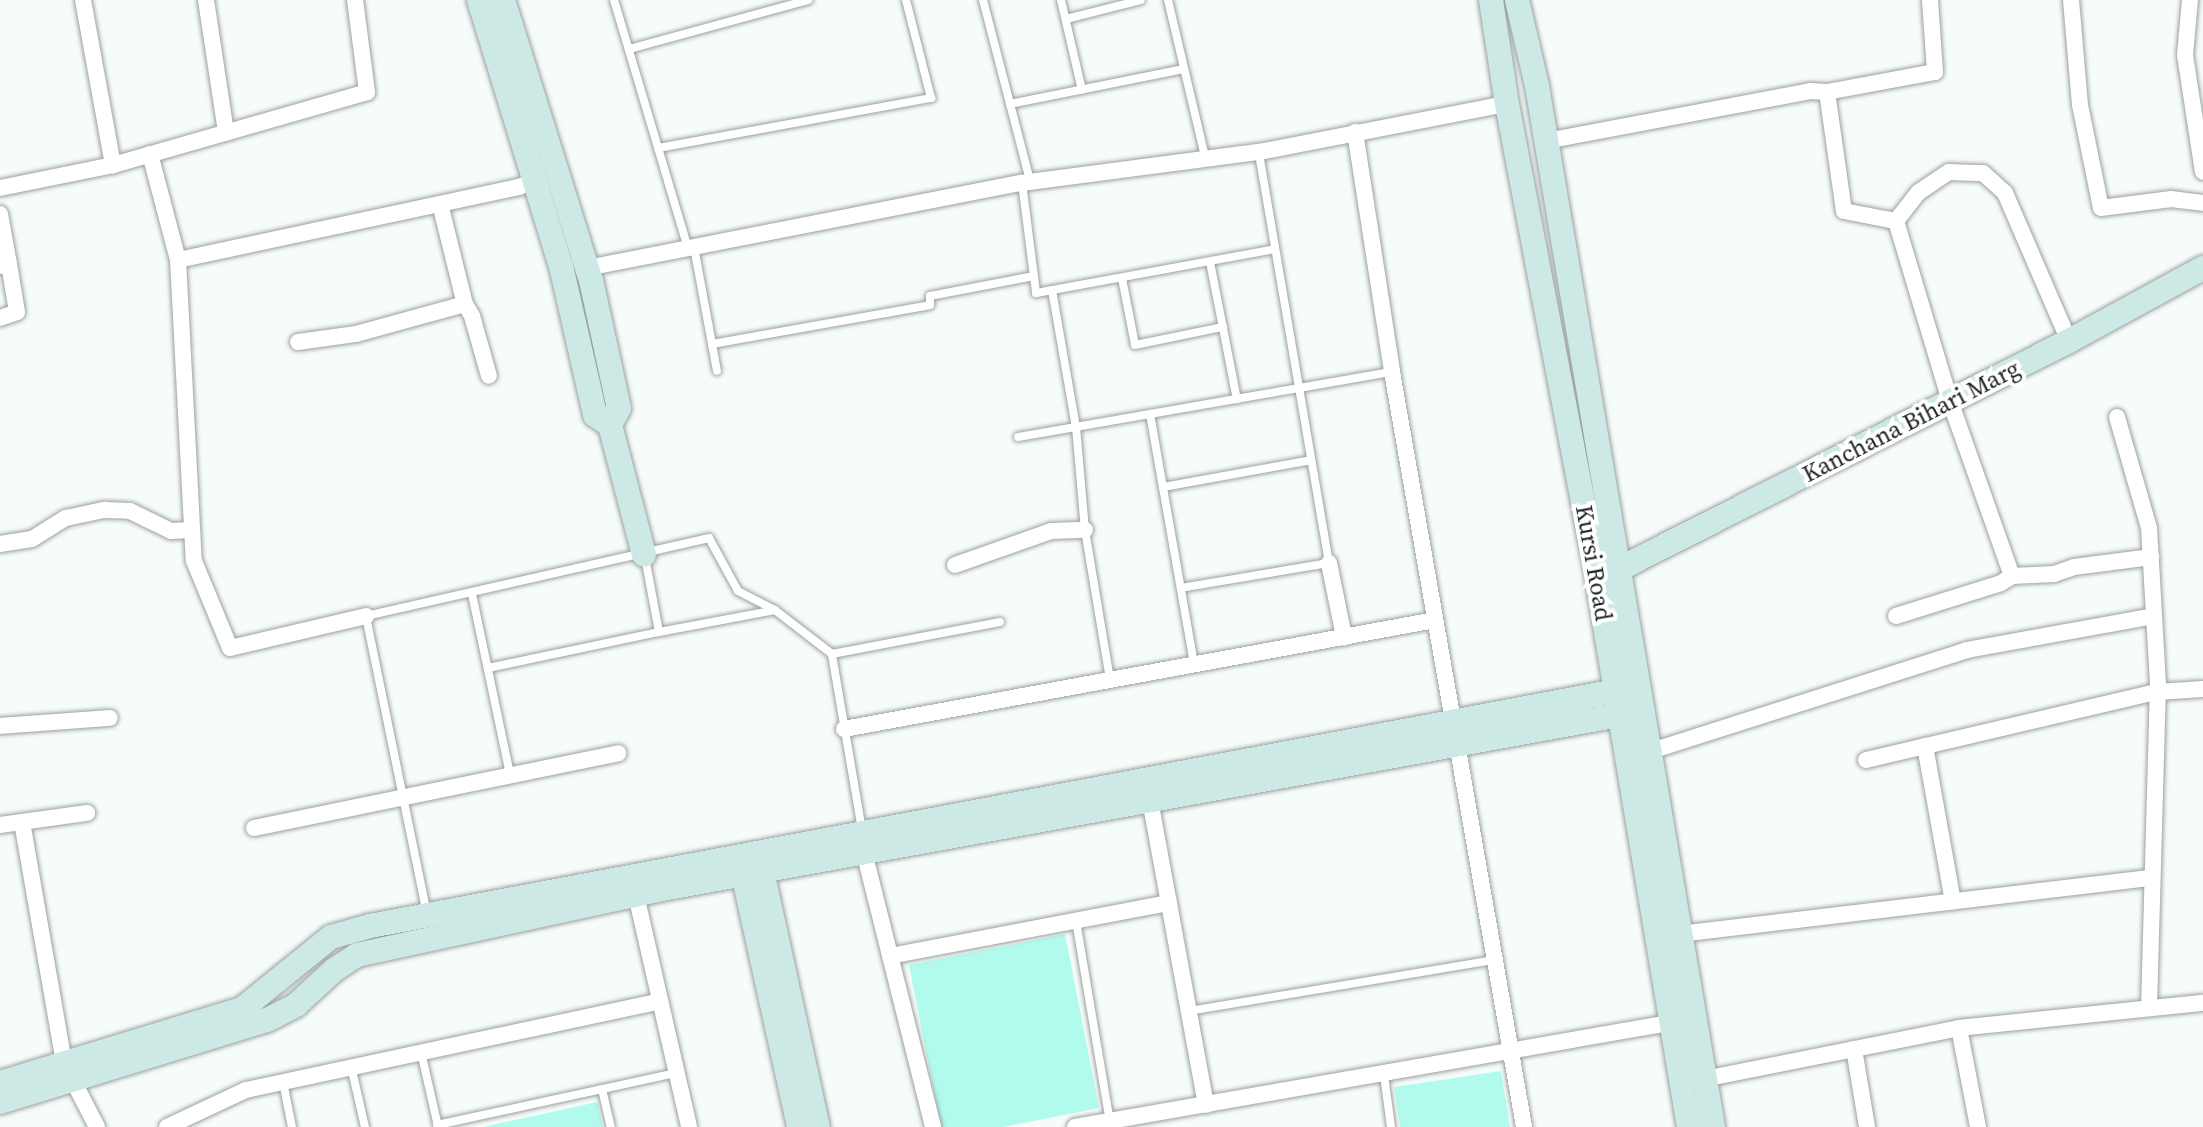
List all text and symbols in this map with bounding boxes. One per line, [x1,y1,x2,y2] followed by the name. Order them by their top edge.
[1798,354,2024,488] street label: Kanchana Bihari Marg
[1570,503,1618,623] street label: Kursi Road

